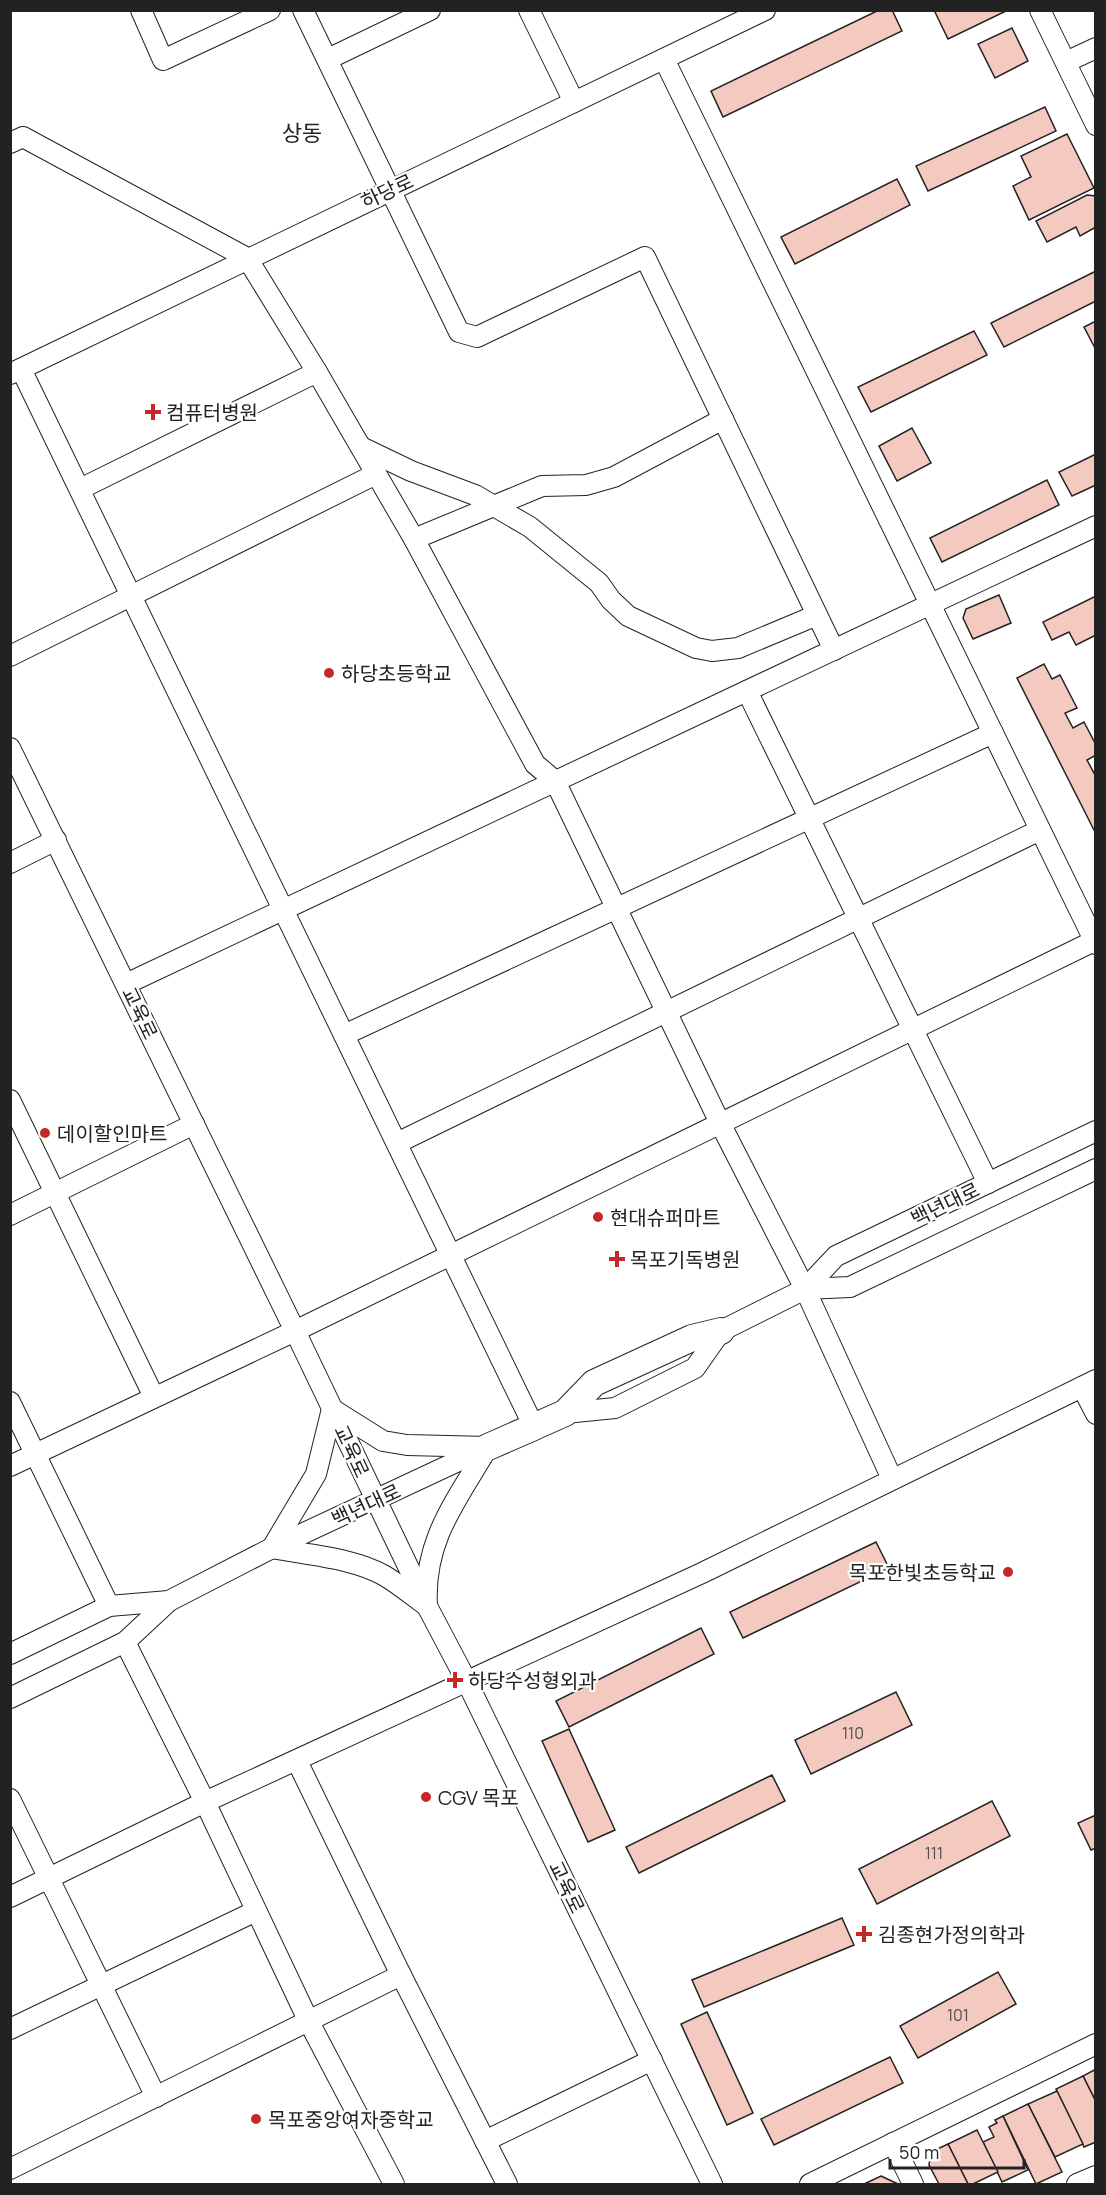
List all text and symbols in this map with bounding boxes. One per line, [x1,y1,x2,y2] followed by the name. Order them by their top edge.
[282,118,322,148] district label: 상동
[356,167,418,215] street label: 하당로
[166,399,258,426] place label: 컴퓨터병원
[144,403,162,421] marker: 컴퓨터병원
[341,660,451,687] place label: 하당초등학교
[322,666,336,680] marker: 하당초등학교
[116,982,164,1044] street label: 교육로
[57,1120,167,1147] place label: 데이할인마트
[38,1126,52,1140] marker: 데이할인마트
[906,1176,984,1232] street label: 백년대로
[610,1204,720,1231] place label: 현대슈퍼마트
[591,1210,605,1224] marker: 현대슈퍼마트
[630,1246,740,1273] place label: 목포기독병원
[608,1250,626,1268] marker: 목포기독병원
[328,1420,376,1482] street label: 교육로
[327,1477,405,1533] street label: 백년대로
[849,1559,996,1586] place label: 목포한빛초등학교
[1001,1565,1015,1579] marker: 목포한빛초등학교
[468,1667,597,1694] place label: 하당수성형외과
[446,1671,464,1689] marker: 하당수성형외과
[842,1722,864,1744] house number: 110
[438,1784,519,1811] place label: CGV 목포
[419,1790,433,1804] marker: CGV 목포
[925,1842,943,1864] house number: 111
[543,1856,591,1918] street label: 교육로
[878,1921,1025,1948] place label: 김종현가정의학과
[855,1925,873,1943] marker: 김종현가정의학과
[947,2004,969,2026] house number: 101
[268,2106,434,2133] place label: 목포중앙여자중학교
[249,2112,263,2126] marker: 목포중앙여자중학교
[890,2132,1024,2170] scale bar
[899,2140,939,2164] text: 50 m

